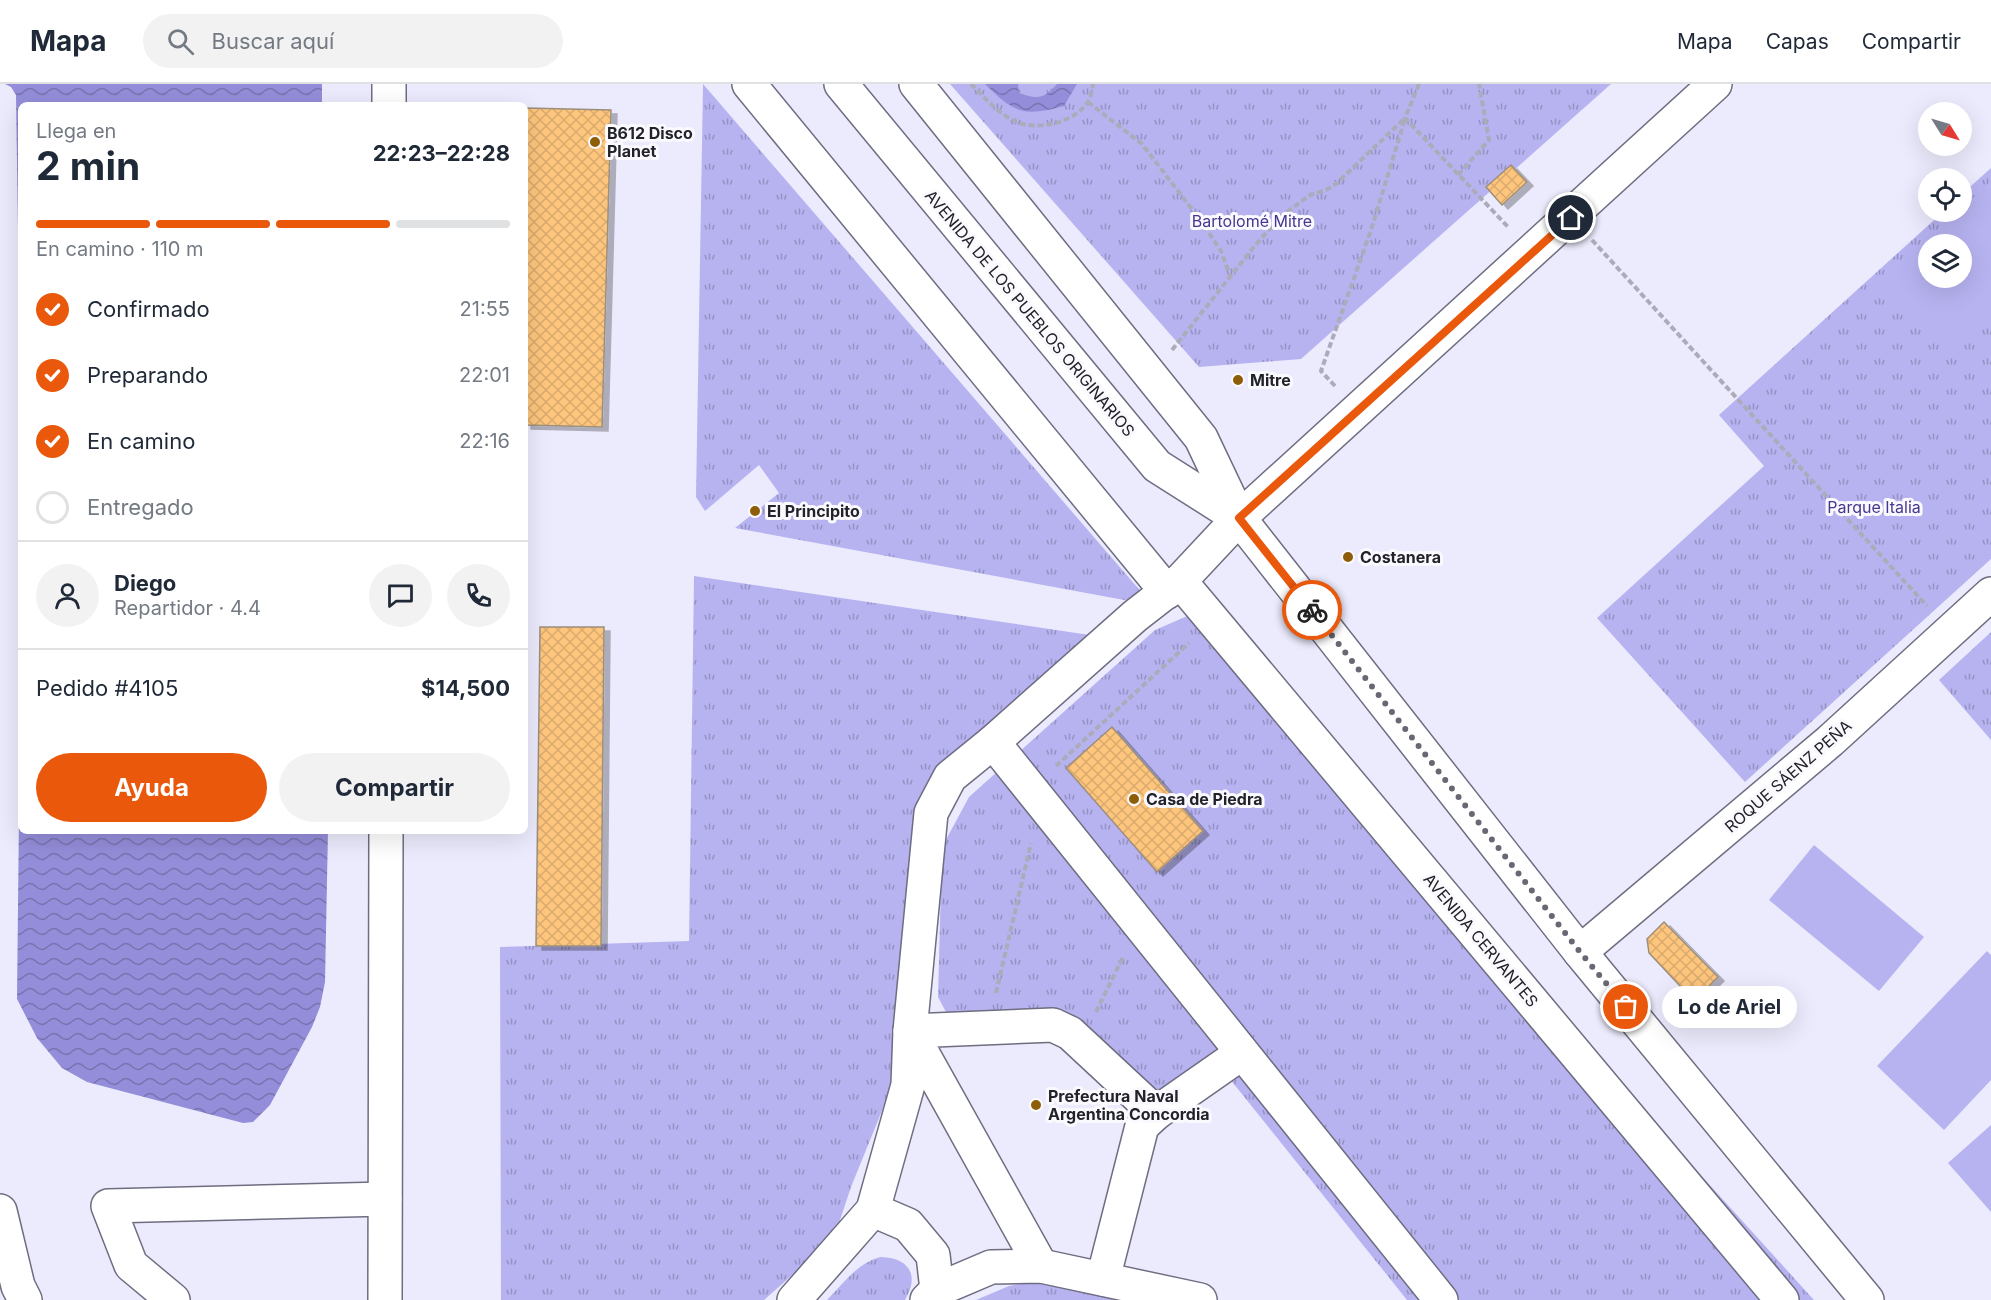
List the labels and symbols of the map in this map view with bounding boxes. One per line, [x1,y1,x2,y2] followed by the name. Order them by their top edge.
[1918,102,1972,156] north arrow
[607,123,693,161] place label: B612 Disco Planet
[588,135,602,149] marker: B612 Disco Planet
[921,186,1139,440] street label: AVENIDA DE LOS PUEBLOS ORIGINARIOS
[1545,192,1596,243] pin
[1192,211,1312,231] park label: Bartolomé Mitre
[1250,370,1291,390] place label: Mitre
[1231,373,1245,387] marker: Mitre
[1827,497,1921,517] park label: Parque Italia
[767,501,860,521] place label: El Principito
[748,504,762,518] marker: El Principito
[1360,547,1441,567] place label: Costanera
[1341,550,1355,564] marker: Costanera
[1282,580,1342,640] courier
[1721,716,1855,836] street label: ROQUE SÁENZ PEÑA
[1146,789,1262,809] place label: Casa de Piedra
[1127,792,1141,806] marker: Casa de Piedra
[1419,869,1543,1011] street label: AVENIDA CERVANTES
[1600,981,1651,1032] pin
[1662,986,1797,1028] callout: Lo de Ariel
[1048,1086,1210,1124] place label: Prefectura Naval Argentina Concordia
[1029,1098,1043,1112] marker: Prefectura Naval Argentina Concordia

